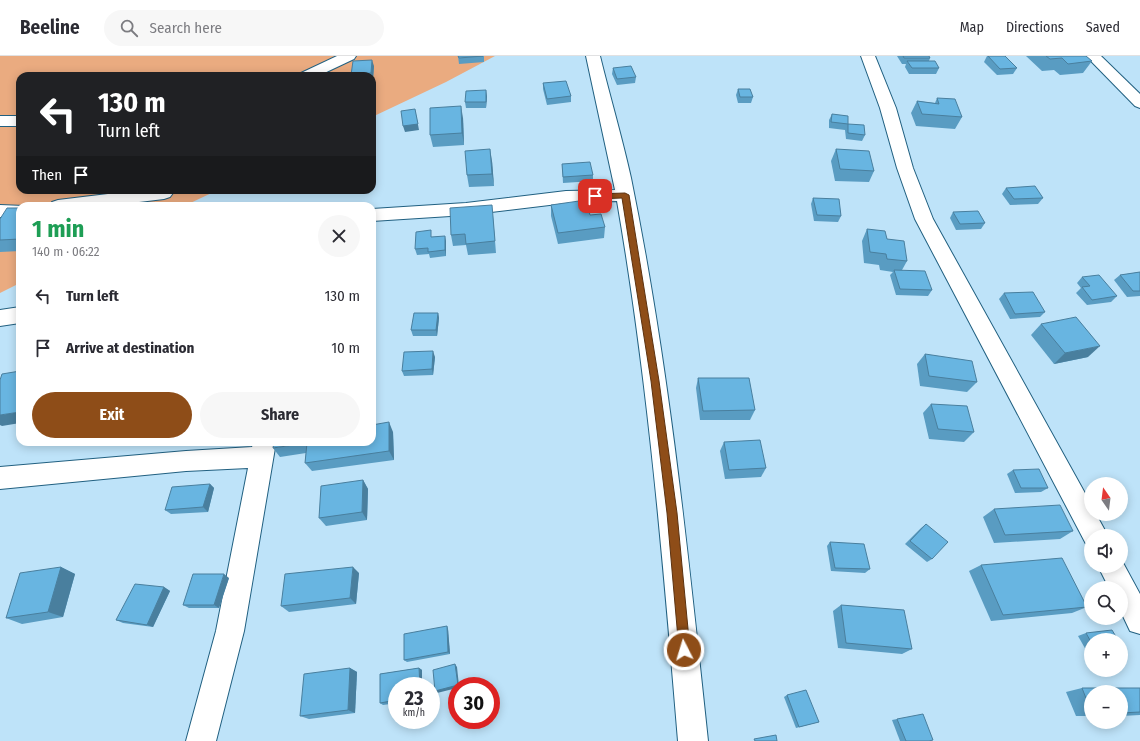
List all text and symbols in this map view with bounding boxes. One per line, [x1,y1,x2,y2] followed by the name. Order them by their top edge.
[104,10,384,46] search box
[20,16,80,39] text: Beeline
[118,17,140,39] icon: search
[150,19,222,37] text: Search here
[960,19,984,36] text: Map
[1006,19,1064,36] text: Directions
[1086,19,1120,36] text: Saved
[98,86,166,119] text: 130 m
[32,88,84,140] icon: left
[98,120,160,142] text: Turn left
[70,164,92,186] icon: arrive
[32,166,62,184] text: Then
[578,179,612,213] pin
[584,185,606,207] icon: arrive
[32,215,84,243] text: 1 min
[318,215,360,257] button: close
[32,244,100,259] text: 140 m · 06:22
[32,285,54,307] icon: left
[66,287,119,305] text: Turn left
[325,287,360,305] text: 130 m
[32,337,54,359] icon: arrive
[66,339,194,357] text: Arrive at destination
[331,339,360,357] text: 10 m
[32,392,192,438] button: Exit
[200,392,360,438] button: Share
[1084,477,1128,521] north arrow
[1084,477,1128,729] map controls
[1084,529,1128,573] button: sound
[1084,581,1128,625] button: search
[663,629,705,671] position arrow
[1084,633,1128,677] button: +
[448,677,500,729] speed limit sign: 30
[1084,685,1128,729] button: −
[405,686,423,710] text: 23
[403,707,425,719] text: km/h

